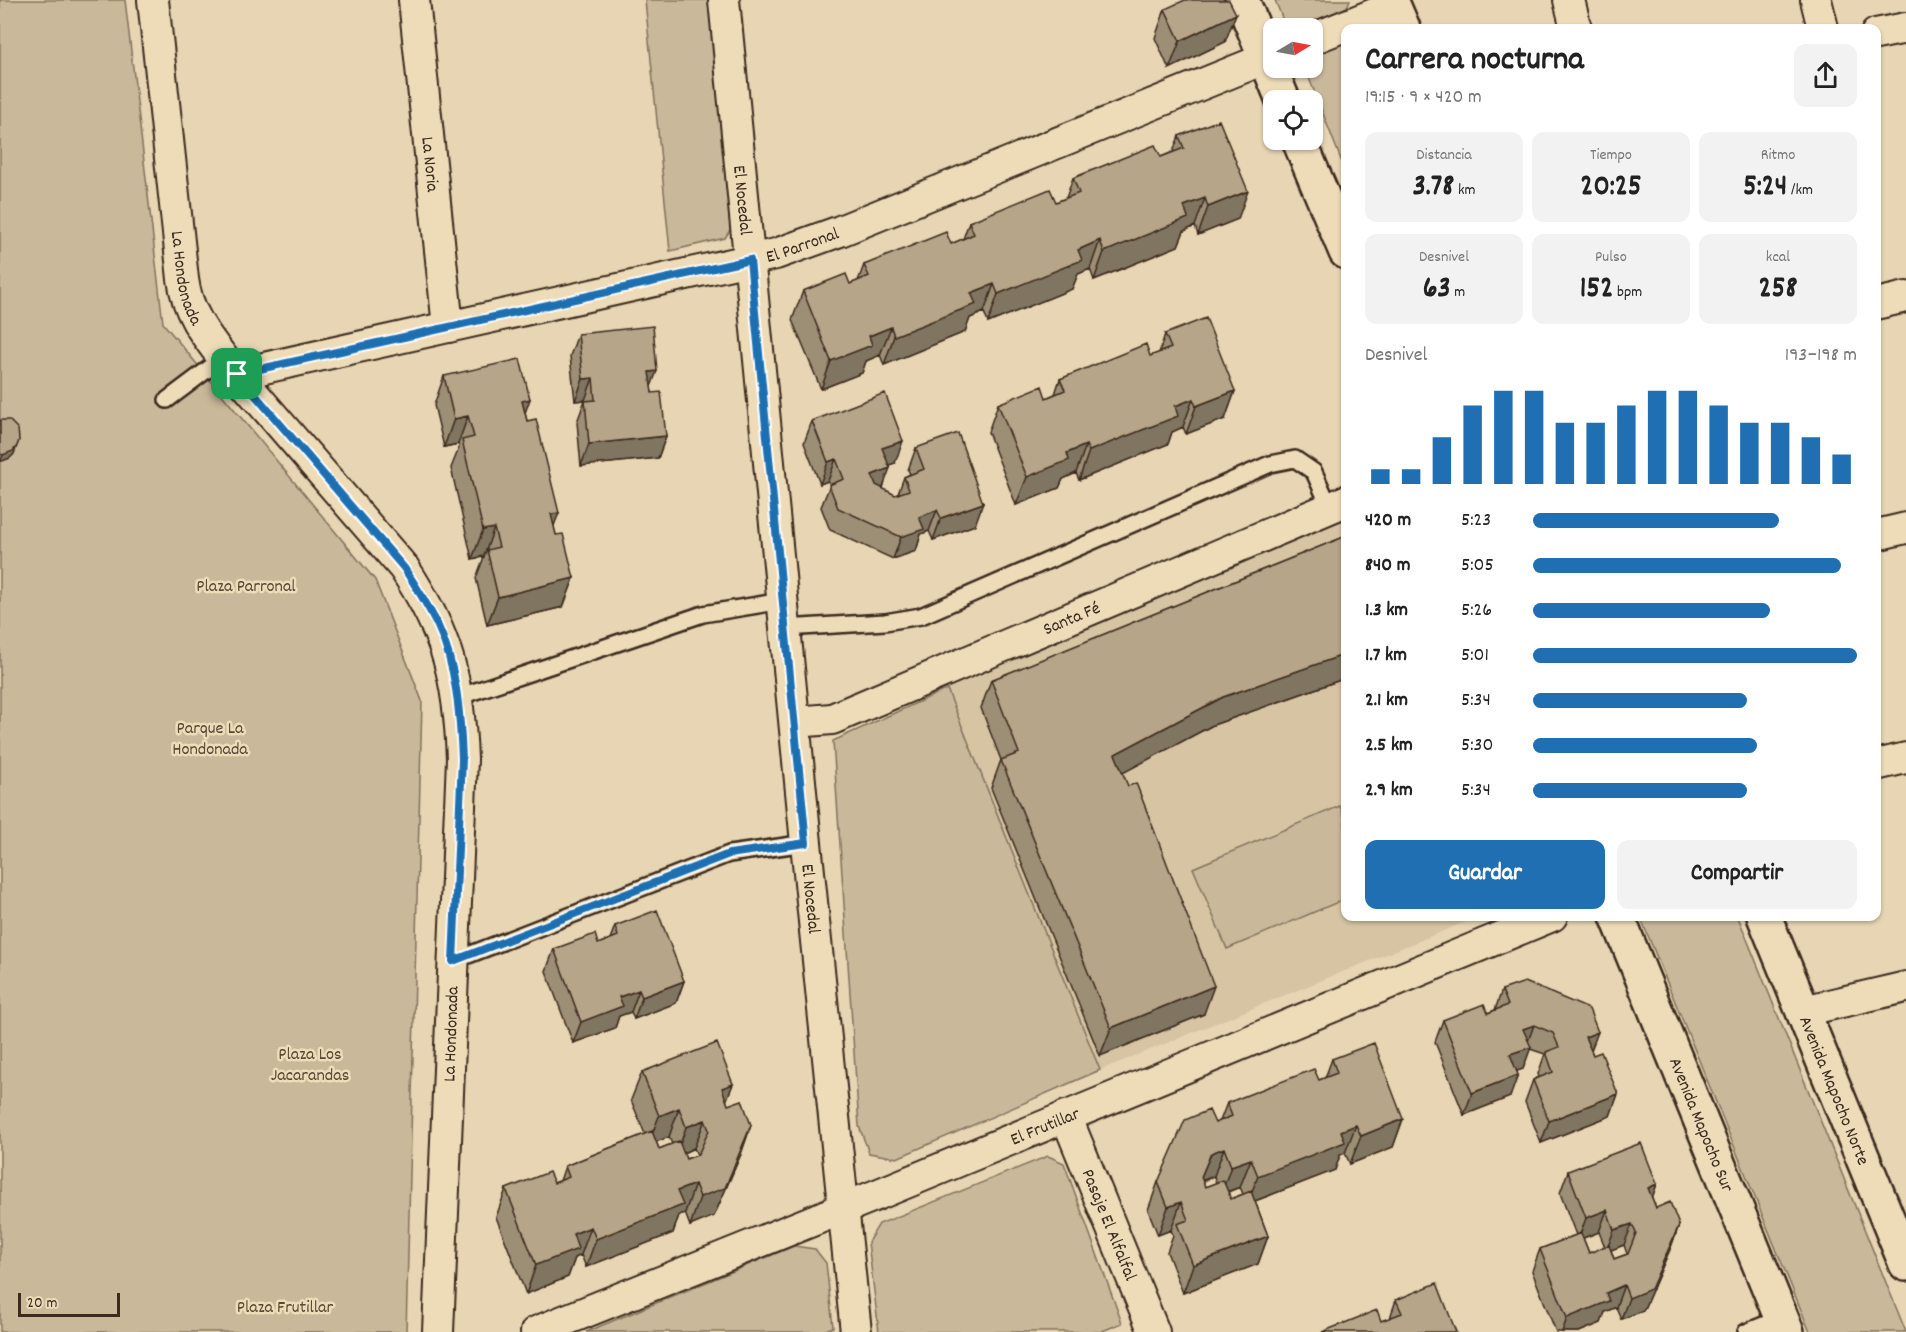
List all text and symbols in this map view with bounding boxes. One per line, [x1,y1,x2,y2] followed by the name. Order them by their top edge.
[1263,18,1323,78] north arrow
[1263,18,1323,150] map controls
[1365,38,1584,85] text: Carrera nocturna
[1794,44,1857,107] button: share
[1365,84,1482,112] text: 19:15 · 9 × 420 m
[1263,90,1323,150] button: locate
[413,136,444,194] street label: La Noria
[1416,144,1472,167] text: Distancia
[1590,144,1632,167] text: Tiempo
[1761,144,1795,167] text: Ritmo
[725,164,757,237] street label: El Nocedal
[1412,167,1454,210] text: 3.78
[1580,167,1642,210] text: 20:25
[1743,167,1787,210] text: 5:24
[1454,179,1476,202] text: km
[1787,179,1813,202] text: /km
[764,222,844,271] street label: El Parronal
[163,230,207,331] street label: La Hondonada
[1419,246,1469,269] text: Desnivel
[1595,246,1627,269] text: Pulso
[1766,246,1790,269] text: kcal
[1423,269,1451,312] text: 63
[1580,269,1613,312] text: 152
[1758,269,1798,312] text: 258
[1451,281,1465,304] text: m
[1613,281,1642,304] text: bpm
[1365,342,1427,370] text: Desnivel
[1785,342,1857,370] text: 193–198 m
[211,348,262,399] pin
[220,357,253,390] icon: arrive
[1365,507,1411,535] text: 420 m
[1461,507,1491,535] text: 5:23
[1365,552,1411,580] text: 840 m
[1461,552,1494,580] text: 5:05
[196,575,296,600] park label: Plaza Parronal
[1040,597,1105,643] street label: Santa Fé
[1365,597,1408,625] text: 1.3 km
[1461,597,1492,625] text: 5:26
[1365,642,1407,670] text: 1.7 km
[1461,642,1489,670] text: 5:01
[1365,687,1408,715] text: 2.1 km
[1461,687,1491,715] text: 5:34
[172,717,248,763] park label: Parque La Hondonada
[1365,732,1413,760] text: 2.5 km
[1461,732,1493,760] text: 5:30
[1365,777,1413,805] text: 2.9 km
[1461,777,1491,805] text: 5:34
[1365,840,1605,909] button: Guardar
[1617,840,1857,909] button: Compartir
[793,863,825,936] street label: El Nocedal
[438,985,467,1082] street label: La Hondonada
[1791,1013,1874,1169] street label: Avenida Mapocho Norte
[271,1043,349,1089] park label: Plaza Los Jacarandas
[1661,1054,1739,1197] street label: Avenida Mapocho Sur
[1007,1102,1084,1153] street label: El Frutillar
[1074,1166,1142,1285] street label: Pasaje El Alfalfal
[18,1290,120,1318] scale bar
[27,1292,57,1315] text: 20 m
[237,1296,334,1321] park label: Plaza Frutillar

